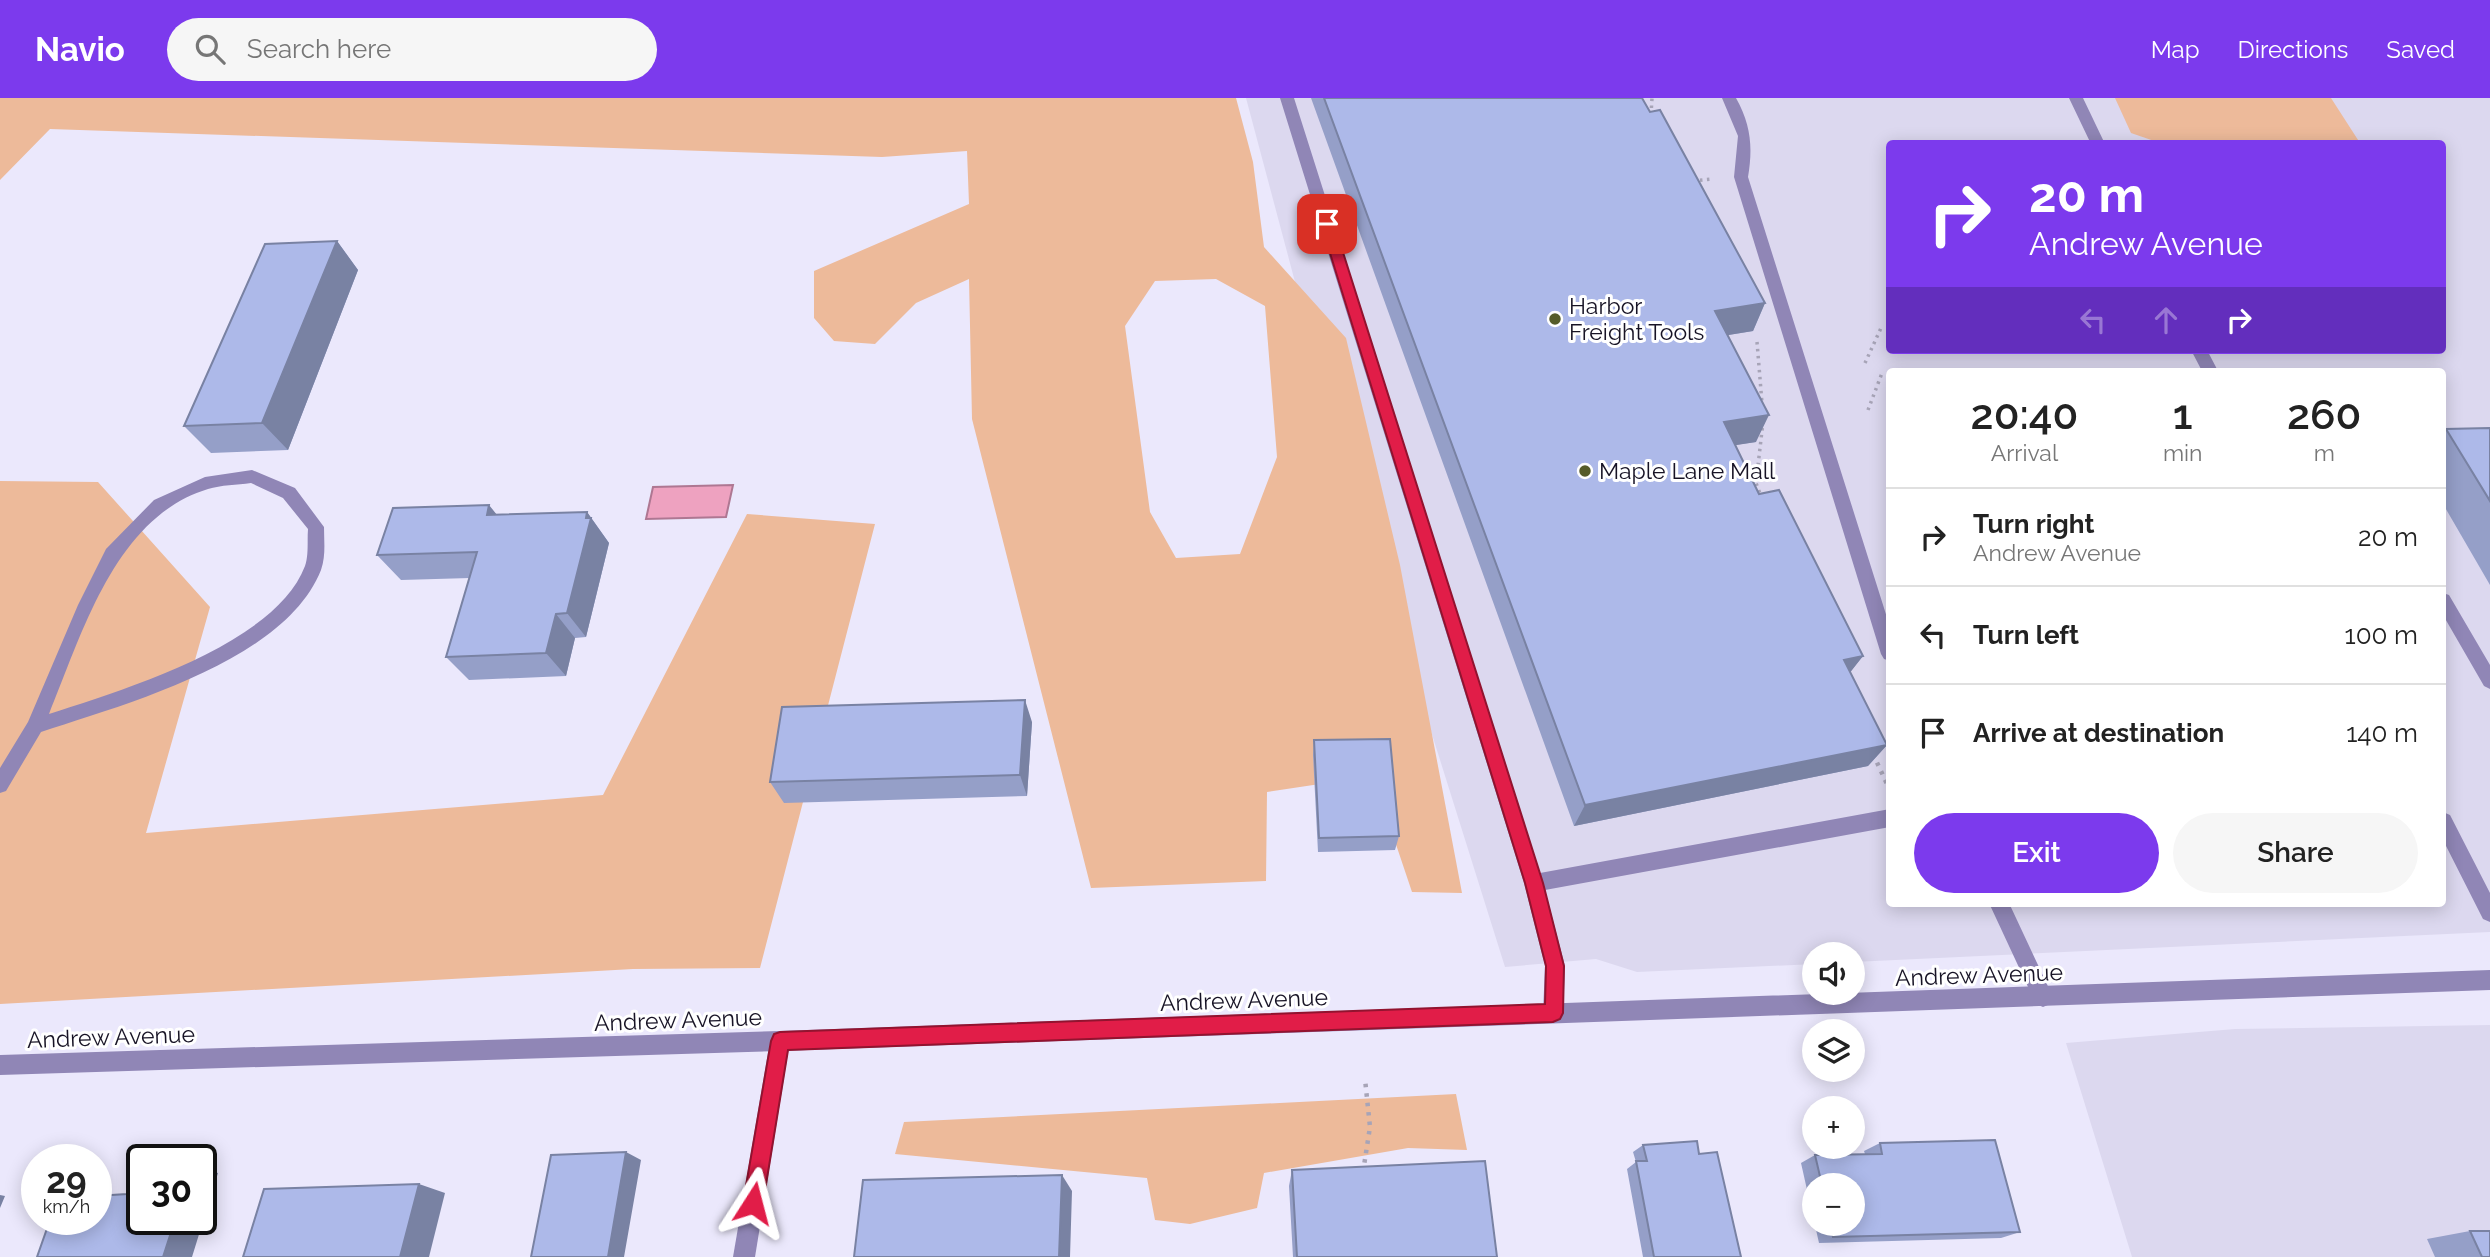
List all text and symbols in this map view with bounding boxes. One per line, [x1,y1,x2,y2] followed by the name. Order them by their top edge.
[167,18,657,81] search box
[35,30,125,69] text: Navio
[191,30,229,68] icon: search
[247,34,391,64] text: Search here
[2151,35,2200,64] text: Map
[2238,35,2348,64] text: Directions
[2386,35,2455,64] text: Saved
[2029,166,2144,223] text: 20 m
[1914,168,2005,259] icon: right
[1297,194,1357,254] pin
[1308,205,1346,243] icon: arrive
[2029,225,2263,262] text: Andrew Avenue
[1569,292,1704,345] place label: Harbor Freight Tools
[2074,301,2112,339] icon: left
[2147,301,2185,339] icon: ahead
[2220,301,2258,339] icon: right
[1547,311,1563,327] marker: Harbor Freight Tools
[1971,390,2078,439] text: 20:40
[2173,390,2193,439] text: 1
[2287,390,2361,439] text: 260
[1991,439,2058,466] text: Arrival
[2163,439,2202,466] text: min
[2314,439,2335,466] text: m
[1599,457,1776,484] place label: Maple Lane Mall
[1577,463,1593,479] marker: Maple Lane Mall
[1973,509,2094,539] text: Turn right
[1914,518,1952,556] icon: right
[2358,522,2418,552] text: 20 m
[1973,539,2141,566] text: Andrew Avenue
[1914,616,1952,654] icon: left
[1973,620,2079,650] text: Turn left
[2345,620,2418,650] text: 100 m
[1914,714,1952,752] icon: arrive
[1973,718,2224,748] text: Arrive at destination
[2346,718,2418,748] text: 140 m
[1914,813,2159,893] button: Exit
[2173,813,2418,893] button: Share
[1802,942,1865,1236] map controls
[1802,942,1865,1005] button: sound
[1895,958,2063,991] street label: Andrew Avenue
[1160,983,1328,1016] street label: Andrew Avenue
[594,1003,762,1036] street label: Andrew Avenue
[1802,1019,1865,1082] button: layers
[27,1020,195,1053] street label: Andrew Avenue
[1802,1096,1865,1159] button: +
[126,1144,217,1235] speed limit sign: 30
[46,1160,87,1201] text: 29
[716,1166,790,1240] position arrow
[1802,1173,1865,1236] button: −
[43,1196,90,1217] text: km/h

